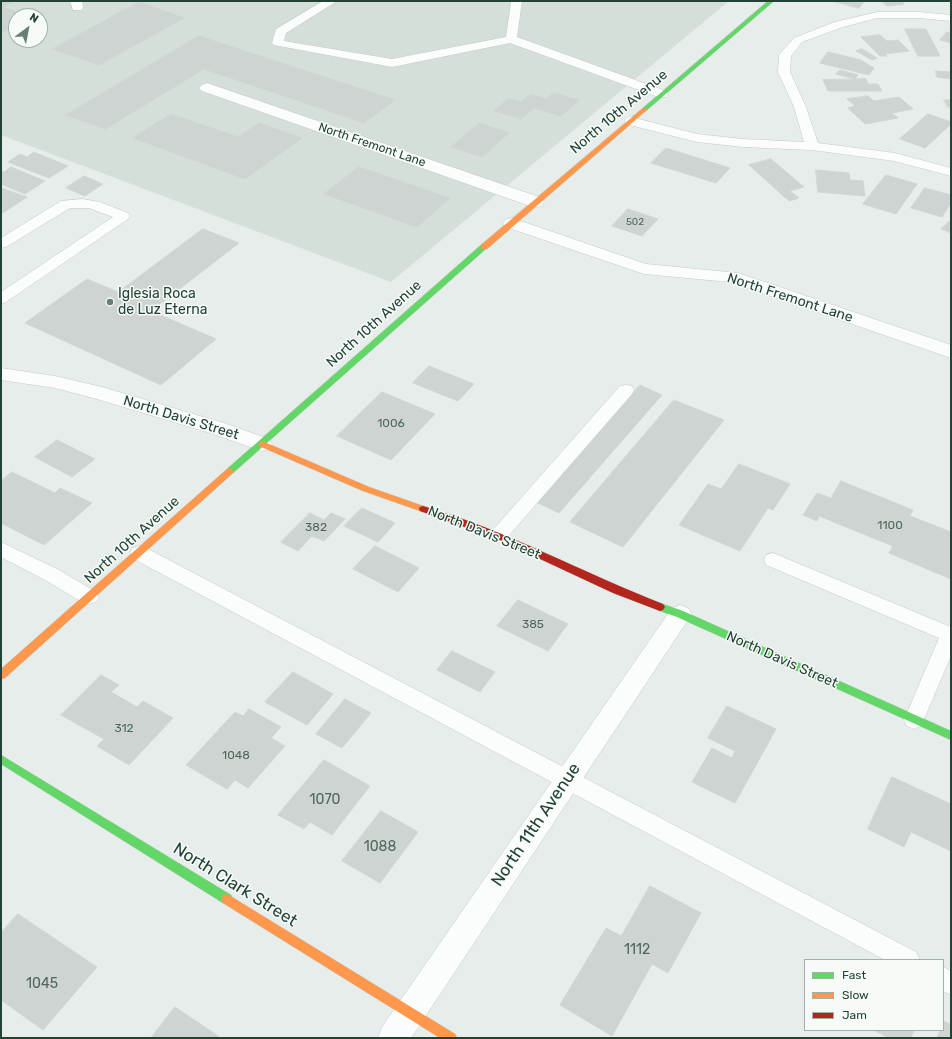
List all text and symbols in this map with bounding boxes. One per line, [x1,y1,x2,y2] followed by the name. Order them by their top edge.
[8,8,48,48] north arrow
[27,11,41,26] text: N
[567,66,671,158] street label: North 10th Avenue
[316,120,428,170] street label: North Fremont Lane
[626,216,644,228] house number: 502
[725,270,855,326] street label: North Fremont Lane
[323,277,425,371] street label: North 10th Avenue
[118,286,207,318] place label: Iglesia Roca de Luz Eterna
[105,297,115,307] marker: Iglesia Roca de Luz Eterna
[121,392,241,444] street label: North Davis Street
[377,417,405,431] house number: 1006
[81,493,183,587] street label: North 10th Avenue
[425,503,543,563] street label: North Davis Street
[877,519,903,533] house number: 1100
[305,521,327,535] house number: 382
[522,618,544,632] house number: 385
[724,628,840,692] street label: North Davis Street
[114,722,134,736] house number: 312
[222,749,250,763] house number: 1048
[487,759,585,891] street label: North 11th Avenue
[310,792,340,808] house number: 1070
[169,839,301,931] street label: North Clark Street
[364,839,396,855] house number: 1088
[624,942,650,958] house number: 1112
[804,959,944,1031] legend
[842,968,866,982] text: Fast
[26,976,58,992] house number: 1045
[842,988,869,1002] text: Slow
[842,1008,867,1022] text: Jam

